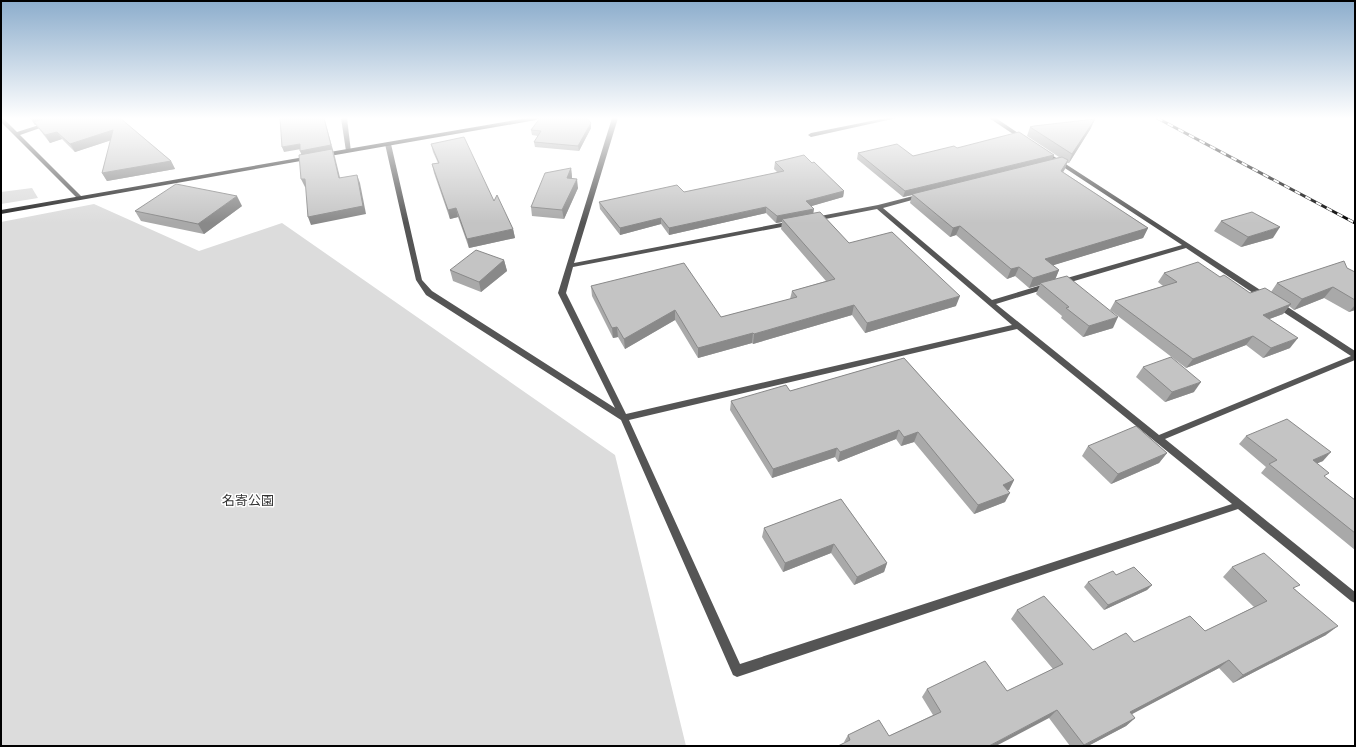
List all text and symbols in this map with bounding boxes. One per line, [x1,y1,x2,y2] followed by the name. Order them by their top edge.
[222,492,274,508] park label: 名寄公園

